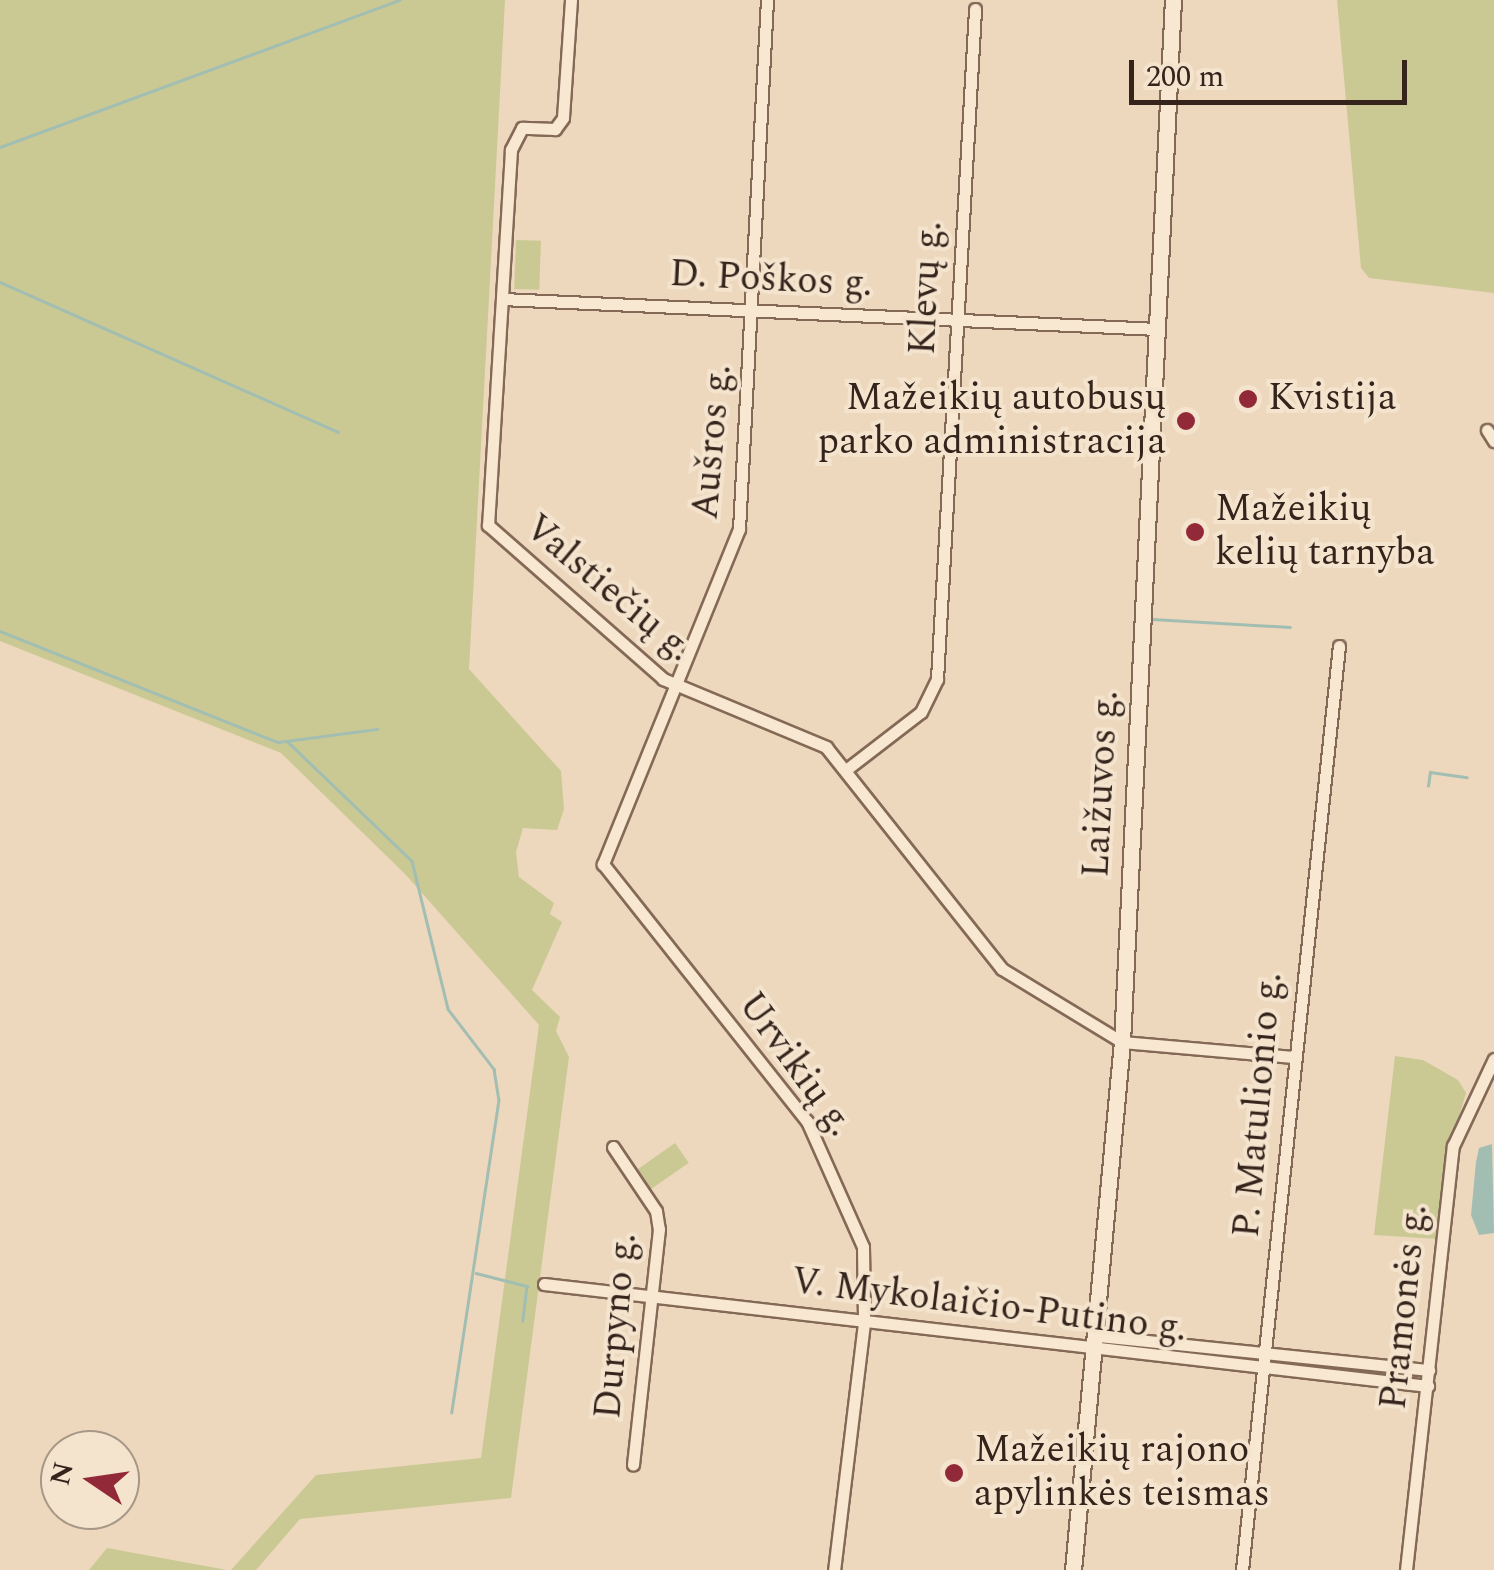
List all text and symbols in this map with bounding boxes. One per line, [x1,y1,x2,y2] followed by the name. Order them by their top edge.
[1134,40,1412,102] scale bar
[1146,54,1224,100] text: 200 m
[901,220,953,356] street label: Klevų g.
[668,252,874,308] street label: D. Poškos g.
[684,362,742,522] street label: Aušros g.
[818,376,1166,466] place label: Mažeikių autobusų parko administracija
[1268,376,1397,422] place label: Kvistija
[1237,388,1259,410] marker: Kvistija
[1175,410,1197,432] marker: Mažeikių autobusų parko administracija
[1215,487,1435,576] place label: Mažeikių kelių tarnyba
[515,506,701,672] street label: Valstiečių g.
[1184,521,1206,543] marker: Mažeikių kelių tarnyba
[1074,689,1130,879] street label: Laižuvos g.
[1225,970,1293,1240] street label: P. Matulionio g.
[727,984,863,1146] street label: Urvikių g.
[1372,1202,1438,1412] street label: Pramonės g.
[586,1231,648,1421] street label: Durpyno g.
[789,1259,1189,1353] street label: V. Mykolaičio-Putino g.
[974,1428,1270,1518] place label: Mažeikių rajono apylinkės teismas
[40,1430,140,1530] north arrow
[39,1458,86,1490] text: N
[943,1462,965,1484] marker: Mažeikių rajono apylinkės teismas

